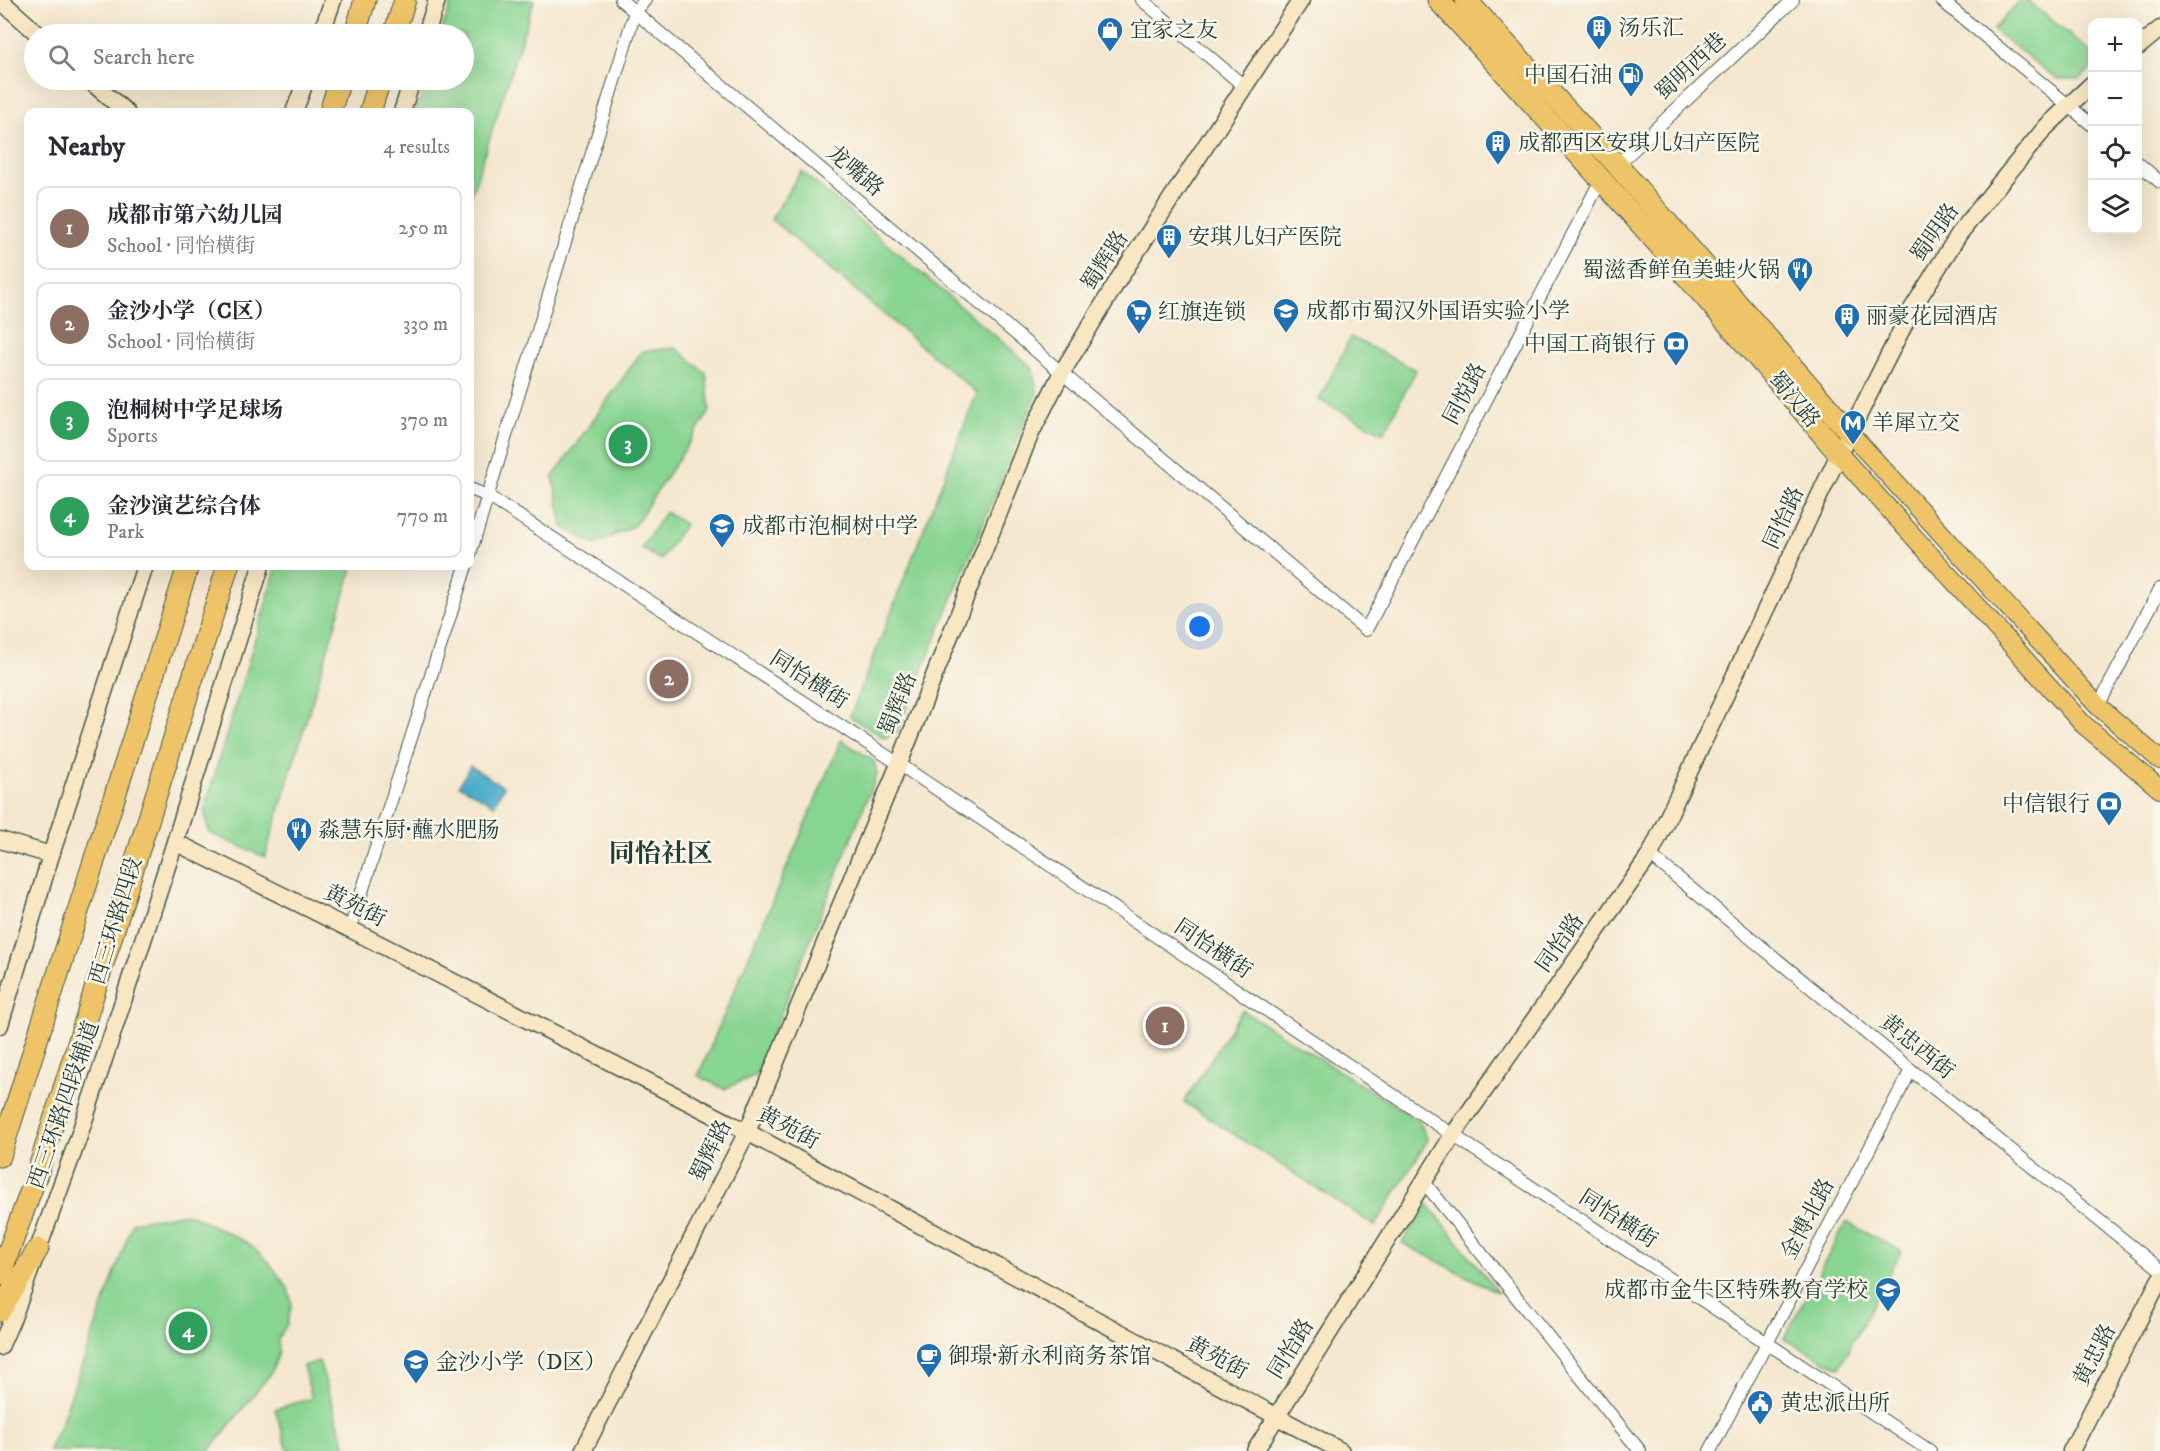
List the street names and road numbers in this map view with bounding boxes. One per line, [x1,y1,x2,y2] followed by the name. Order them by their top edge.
[1650,27,1732,107] street label: 蜀明西巷
[821,139,889,203] street label: 龙嘴路
[1905,198,1965,268] street label: 蜀明路
[1076,226,1134,296] street label: 蜀辉路
[1438,359,1492,429] street label: 同悦路
[1762,366,1826,434] street label: 蜀汉路
[1758,482,1810,554] street label: 同怡路
[765,645,853,715] street label: 同怡横街
[873,668,923,740] street label: 蜀辉路
[84,854,148,988] street label: 西三环路四段
[319,879,391,933] street label: 黄苑街
[1530,908,1590,978] street label: 同怡路
[1169,913,1257,985] street label: 同怡横街
[1874,1009,1960,1085] street label: 黄忠西街
[23,1017,105,1193] street label: 西三环路四段辅道
[753,1101,823,1155] street label: 黄苑街
[684,1115,738,1187] street label: 蜀辉路
[1775,1174,1841,1264] street label: 金博北路
[1574,1184,1662,1254] street label: 同怡横街
[1262,1314,1320,1384] street label: 同怡路
[2068,1319,2122,1391] street label: 黄忠路
[1182,1331,1252,1385] street label: 黄苑街

